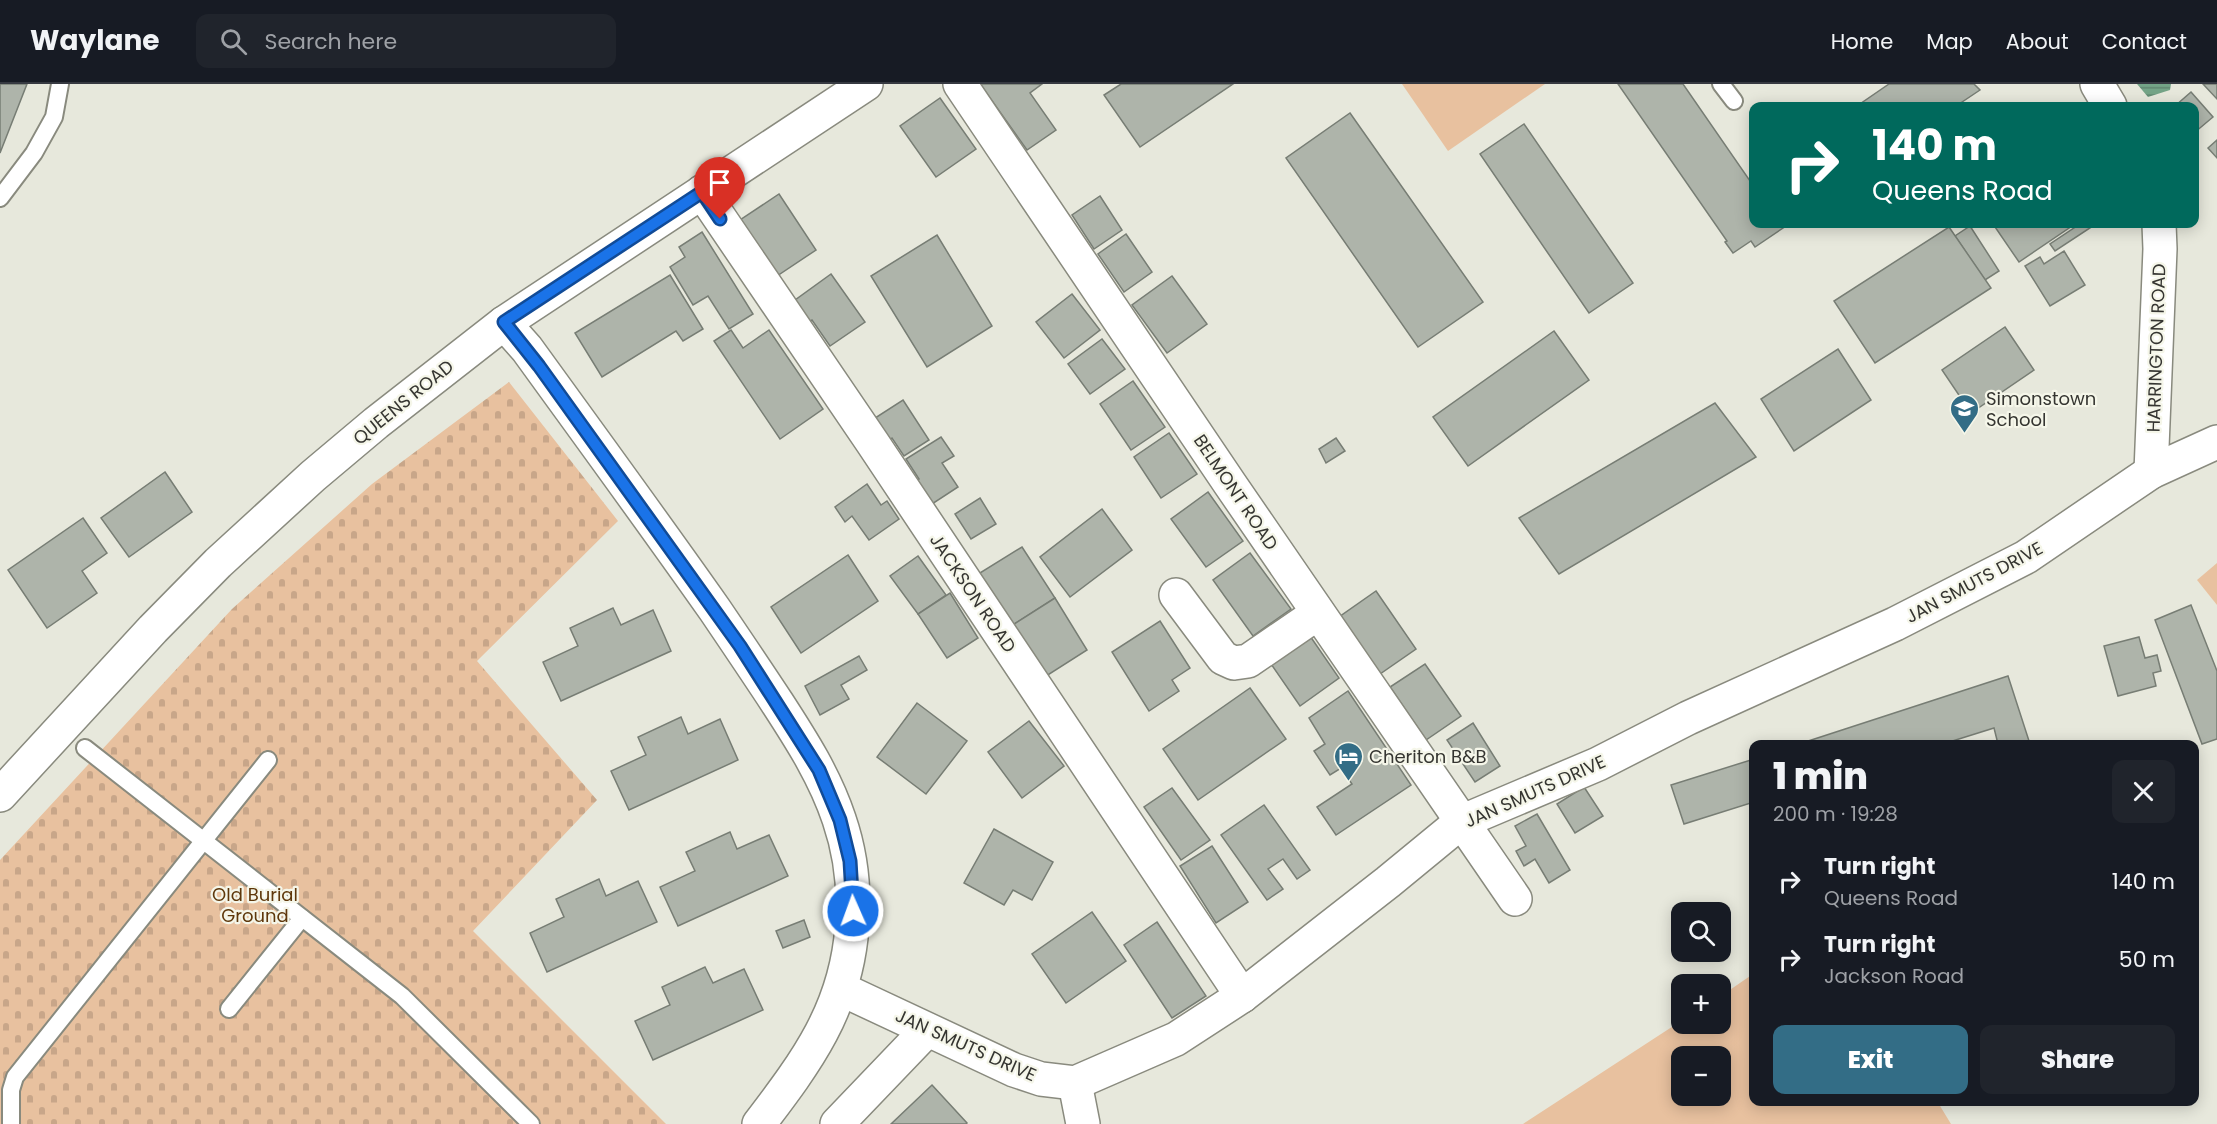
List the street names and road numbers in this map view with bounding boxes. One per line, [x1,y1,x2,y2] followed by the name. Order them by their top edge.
[2141,263,2171,433] street label: HARRINGTON ROAD
[347,354,459,450] street label: QUEENS ROAD
[1188,429,1284,555] street label: BELMONT ROAD
[924,529,1022,657] street label: JACKSON ROAD
[1901,535,2047,629] street label: JAN SMUTS DRIVE
[1461,749,1609,833] street label: JAN SMUTS DRIVE
[892,1003,1040,1087] street label: JAN SMUTS DRIVE

